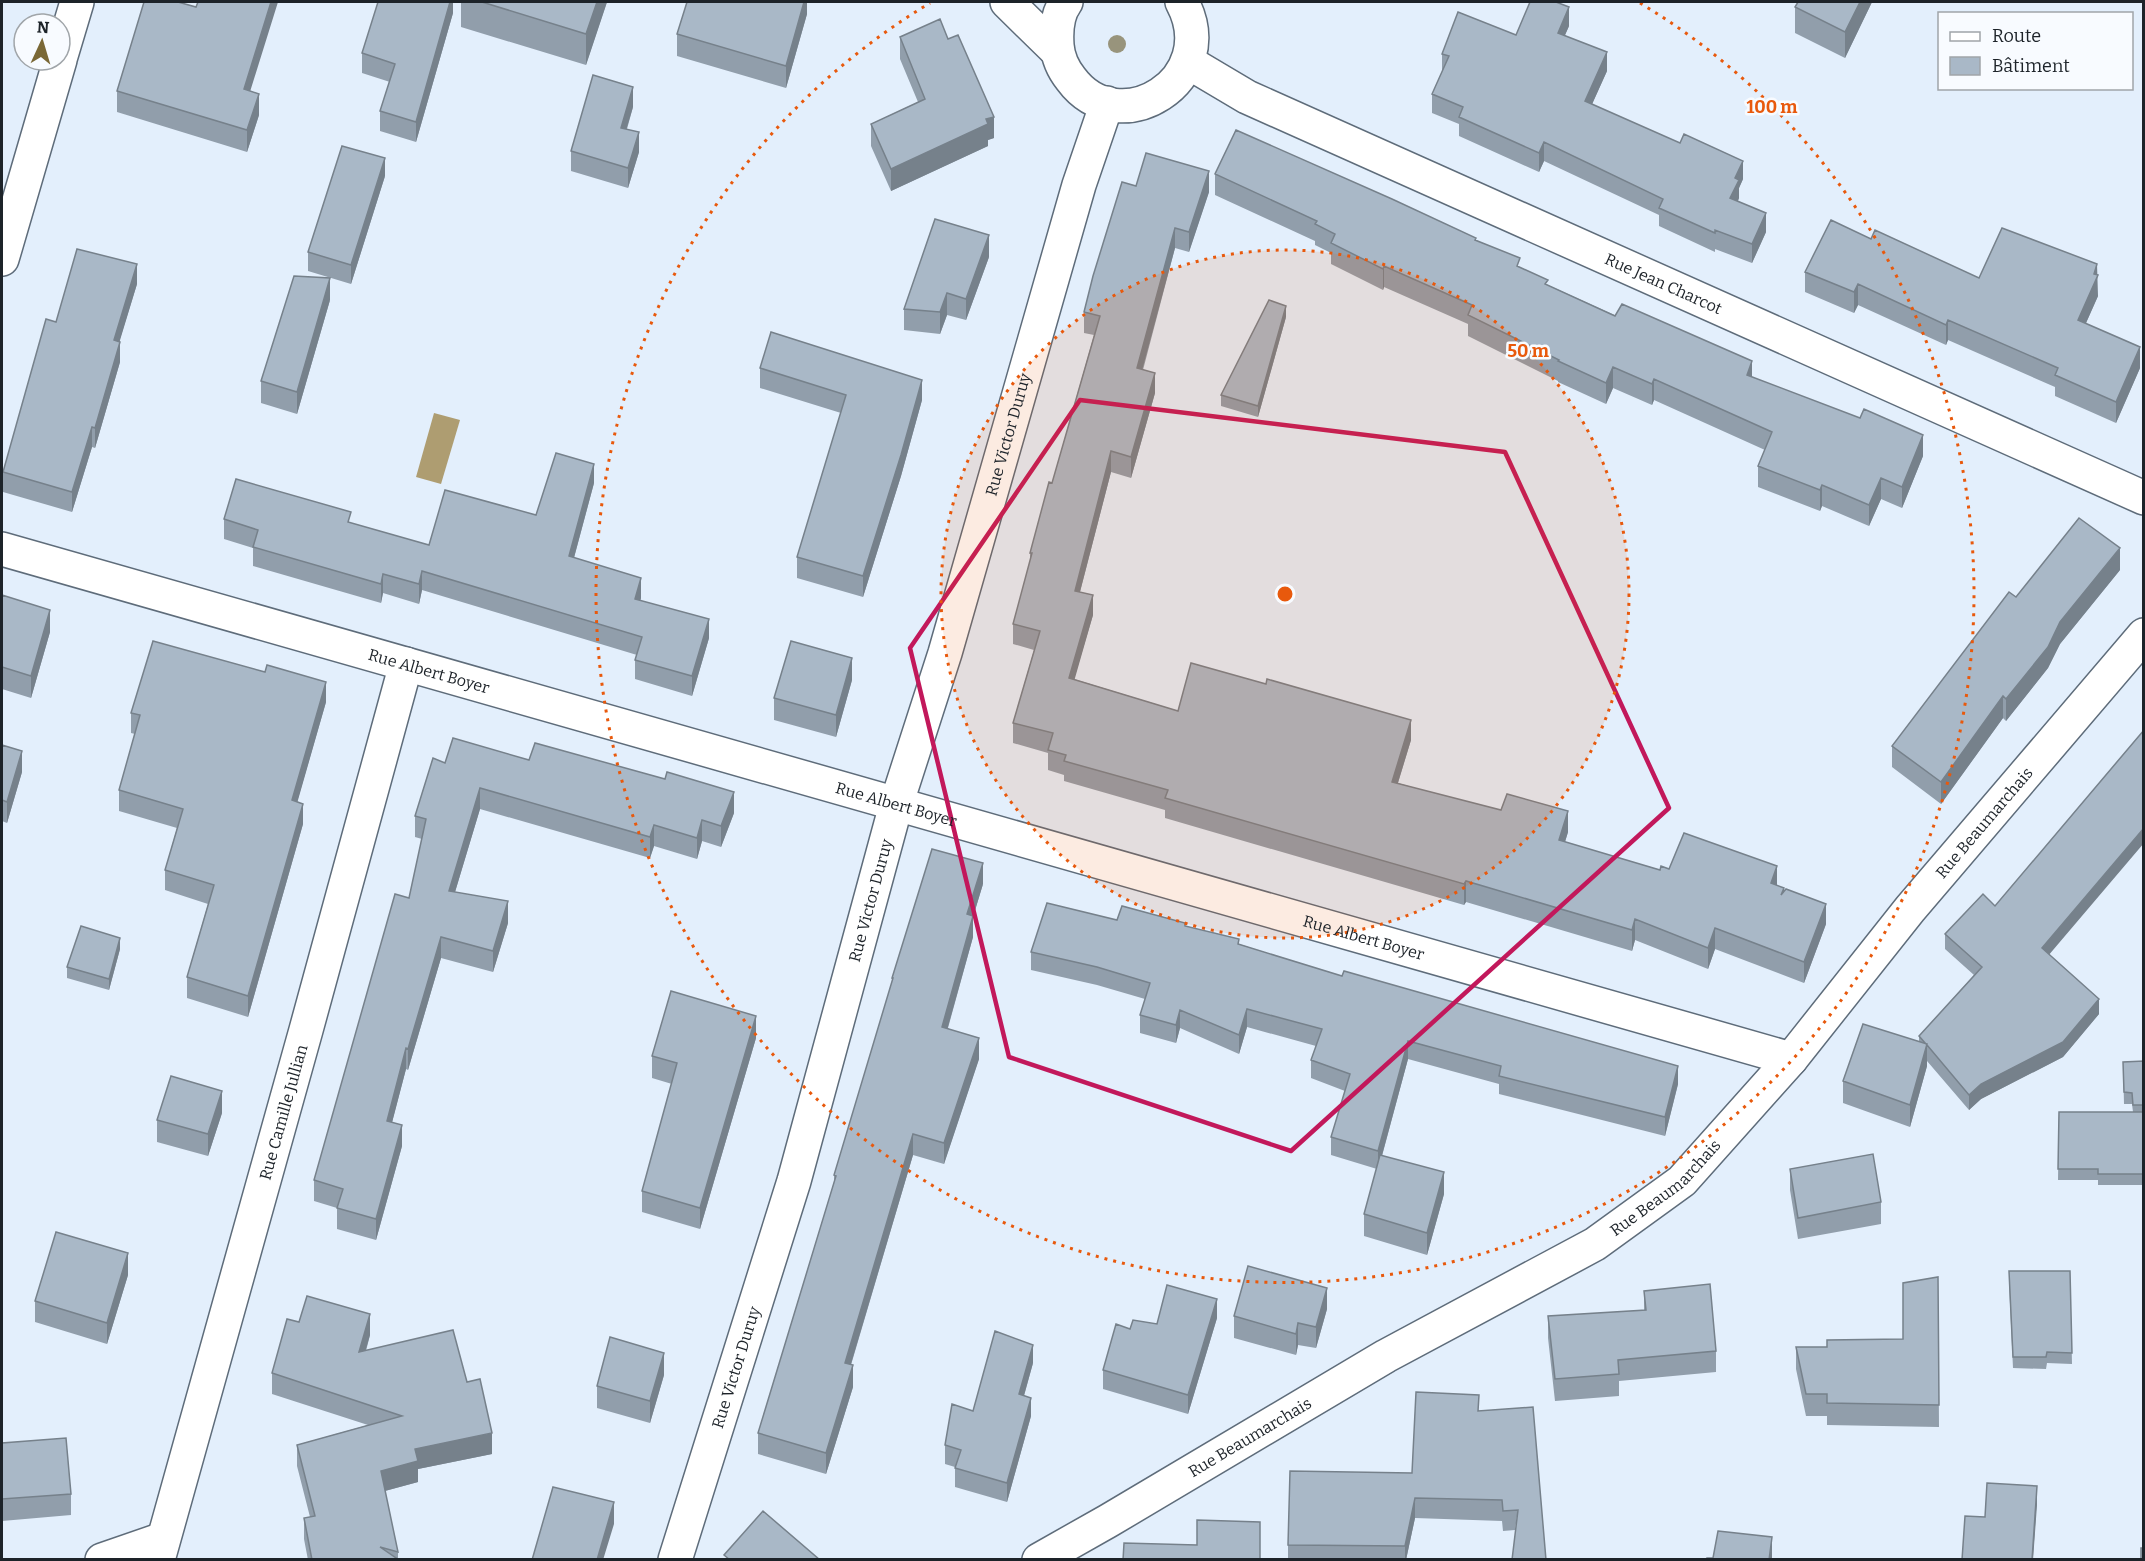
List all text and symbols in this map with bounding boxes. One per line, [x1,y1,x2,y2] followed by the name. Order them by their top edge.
[12,12,72,72] north arrow
[1938,12,2133,90] legend
[36,18,50,37] text: N
[1992,25,2041,47] text: Route
[1992,55,2070,77] text: Bâtiment
[1746,96,1798,118] text: 100 m
[1602,249,1725,318] street label: Rue Jean Charcot
[1507,340,1549,362] text: 50 m
[982,370,1035,498] street label: Rue Victor Duruy
[1275,584,1295,604] centre of rings
[366,645,492,697] street label: Rue Albert Boyer
[1932,764,2037,882] street label: Rue Beaumarchais
[834,778,959,831] street label: Rue Albert Boyer
[845,836,897,964] street label: Rue Victor Duruy
[1301,911,1426,964] street label: Rue Albert Boyer
[256,1042,312,1182] street label: Rue Camille Jullian
[1606,1136,1725,1240] street label: Rue Beaumarchais
[708,1304,764,1431] street label: Rue Victor Duruy
[1185,1394,1315,1481] street label: Rue Beaumarchais

